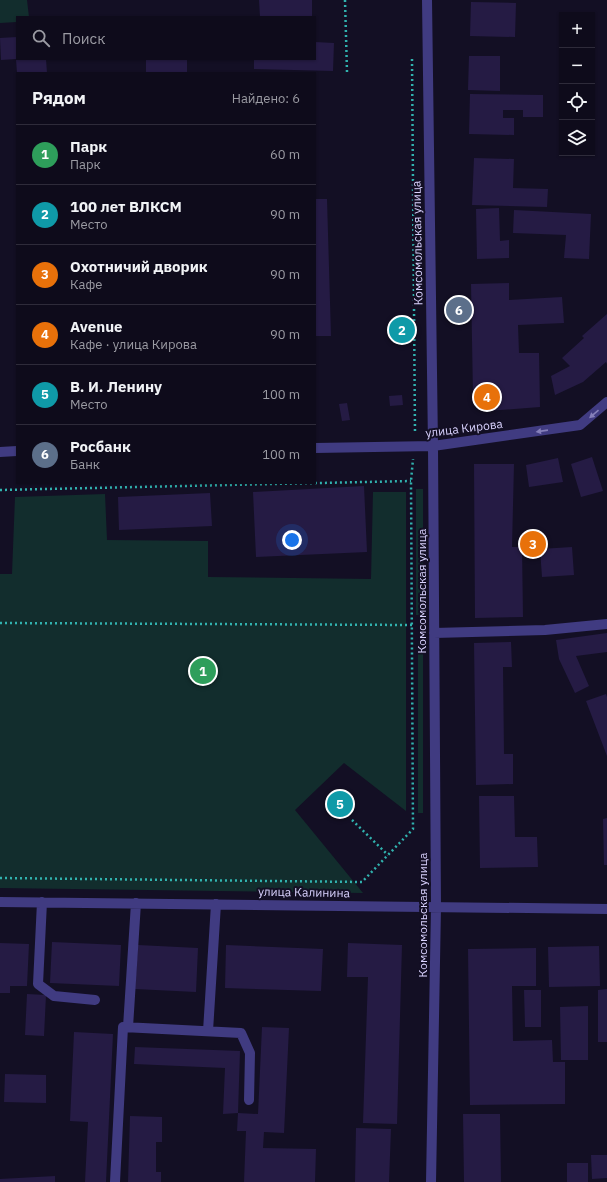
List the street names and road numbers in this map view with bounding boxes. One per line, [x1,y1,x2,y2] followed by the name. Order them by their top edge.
[408,180,426,306] street label: Комсомольская улица
[425,416,504,440] street label: улица Кирова
[414,528,429,653] street label: Комсомольская улица
[415,852,430,977] street label: Комсомольская улица
[258,884,351,900] street label: улица Калинина

